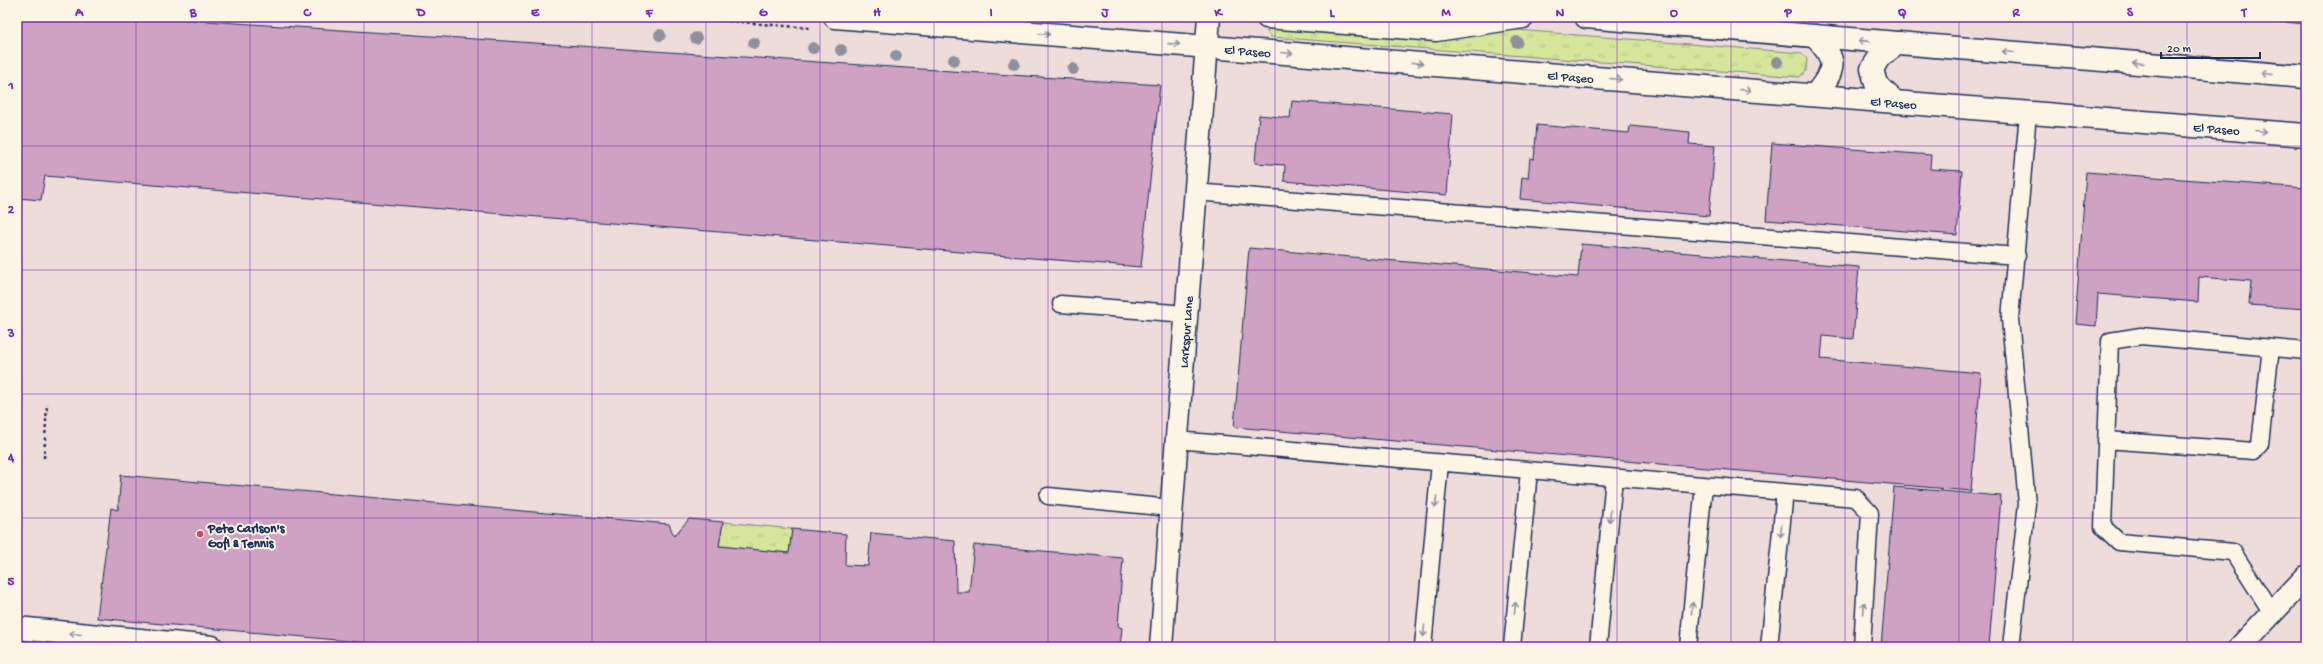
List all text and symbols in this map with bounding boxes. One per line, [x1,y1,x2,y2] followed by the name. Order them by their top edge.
[74,6,84,21] text: A
[189,6,198,21] text: B
[302,6,312,21] text: C
[416,6,426,21] text: D
[531,6,540,21] text: E
[645,6,654,21] text: F
[759,6,768,21] text: G
[873,6,881,21] text: H
[989,6,993,21] text: I
[1101,6,1110,21] text: J
[1213,6,1223,21] text: K
[1330,6,1336,21] text: L
[1441,6,1451,21] text: M
[1556,6,1565,21] text: N
[1670,6,1678,21] text: O
[1783,6,1792,21] text: P
[1898,6,1907,21] text: Q
[2012,6,2021,21] text: R
[2127,6,2134,21] text: S
[2240,6,2247,21] text: T
[1037,30,1050,37] one-way arrow
[2161,34,2260,60] scale bar
[1858,37,1871,44] one-way arrow
[1167,40,1180,48] one-way arrow
[1224,43,1272,62] street label: El Paseo
[2167,43,2192,57] text: 20 m
[2002,49,2015,56] one-way arrow
[1280,50,1293,57] one-way arrow
[2132,59,2145,66] one-way arrow
[1410,60,1423,67] one-way arrow
[1547,69,1595,88] street label: El Paseo
[2261,70,2274,77] one-way arrow
[1609,76,1622,83] one-way arrow
[7,79,14,94] text: 1
[1738,86,1751,93] one-way arrow
[1869,95,1918,114] street label: El Paseo
[2192,121,2241,140] street label: El Paseo
[2254,128,2267,135] one-way arrow
[8,203,15,218] text: 2
[1177,295,1198,369] street label: Larkspur Lane
[7,327,15,342] text: 3
[7,451,15,466] text: 4
[1432,495,1440,508] one-way arrow
[1606,509,1614,522] one-way arrow
[207,522,286,552] place label: Pete Carlson's Gofl & Tennis
[1777,524,1784,537] one-way arrow
[195,529,205,539] marker: Pete Carlson's Gofl & Tennis
[8,575,15,590] text: 5
[1512,602,1519,615] one-way arrow
[1688,602,1696,615] one-way arrow
[1861,602,1868,615] one-way arrow
[1421,624,1428,637] one-way arrow
[69,630,82,638] one-way arrow

